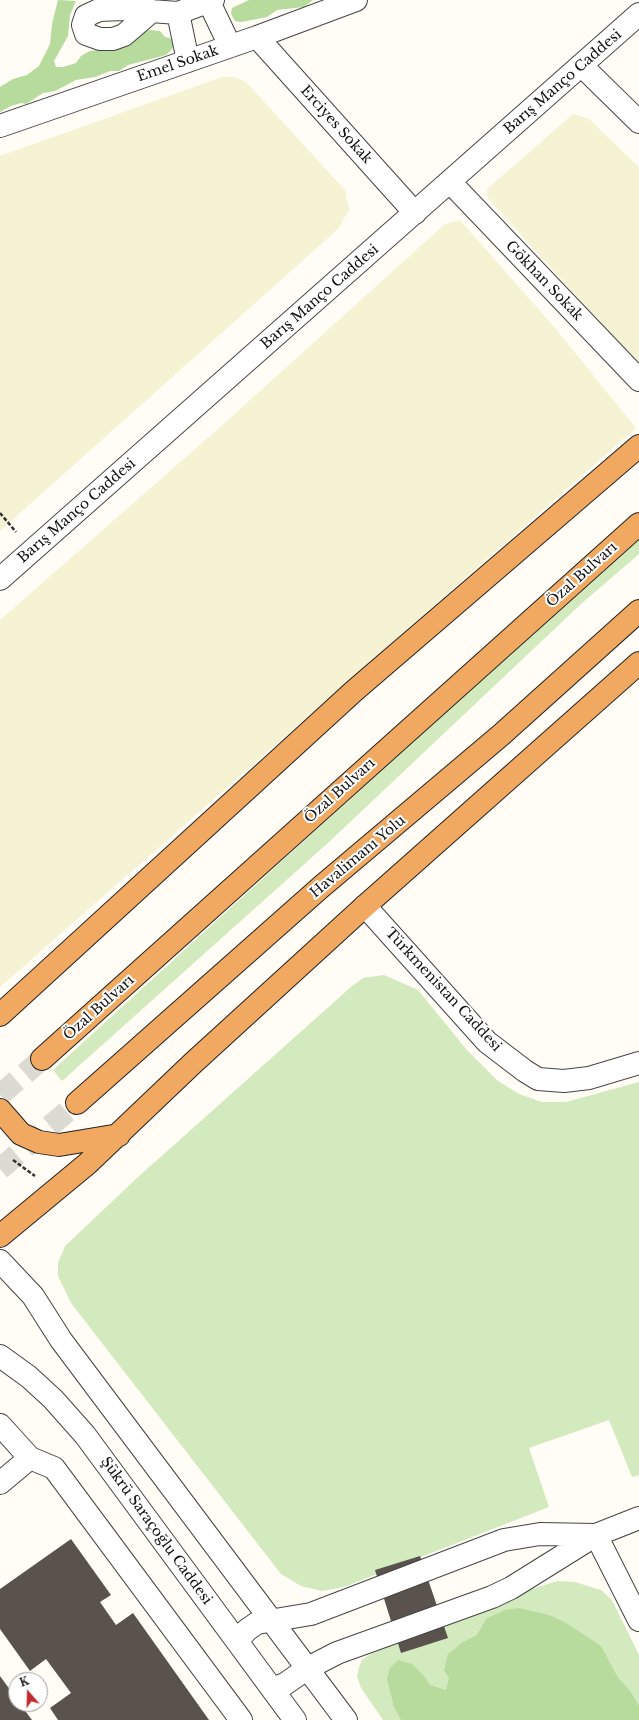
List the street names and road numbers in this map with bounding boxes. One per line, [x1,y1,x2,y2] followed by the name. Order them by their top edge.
[501,26,625,138] street label: Barış Manço Caddesi
[135,42,221,86] street label: Emel Sokak
[297,83,375,167] street label: Erciyes Sokak
[502,238,586,324] street label: Gökhan Sokak
[258,241,382,353] street label: Barış Manço Caddesi
[15,455,139,567] street label: Barış Manço Caddesi
[543,539,621,611] street label: Özal Bulvarı
[301,755,379,827] street label: Özal Bulvarı
[307,812,409,902] street label: Havalimanı Yolu
[381,925,505,1055] street label: Türkmenistan Caddesi
[60,972,138,1044] street label: Özal Bulvarı
[97,1454,215,1608] street label: Şükrü Saraçoğlu Caddesi

